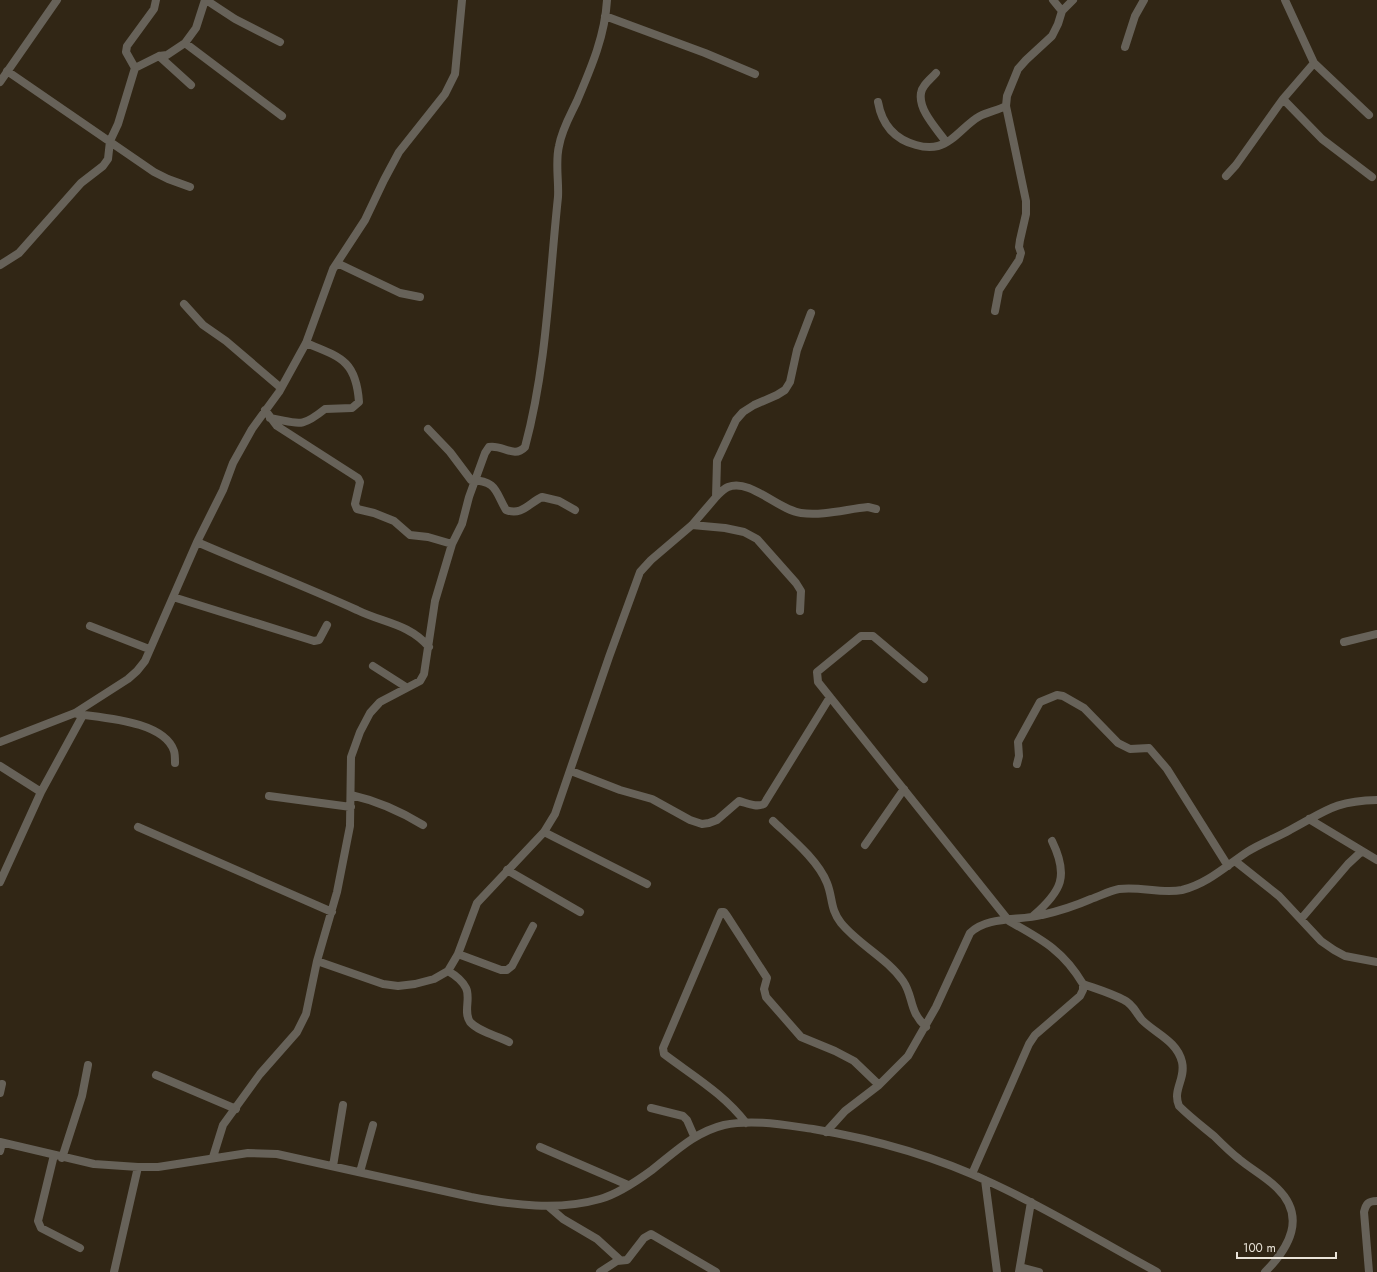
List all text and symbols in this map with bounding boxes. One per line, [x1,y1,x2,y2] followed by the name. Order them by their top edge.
[1237,1234,1336,1260] scale bar
[1243,1239,1276,1257] text: 100 m

